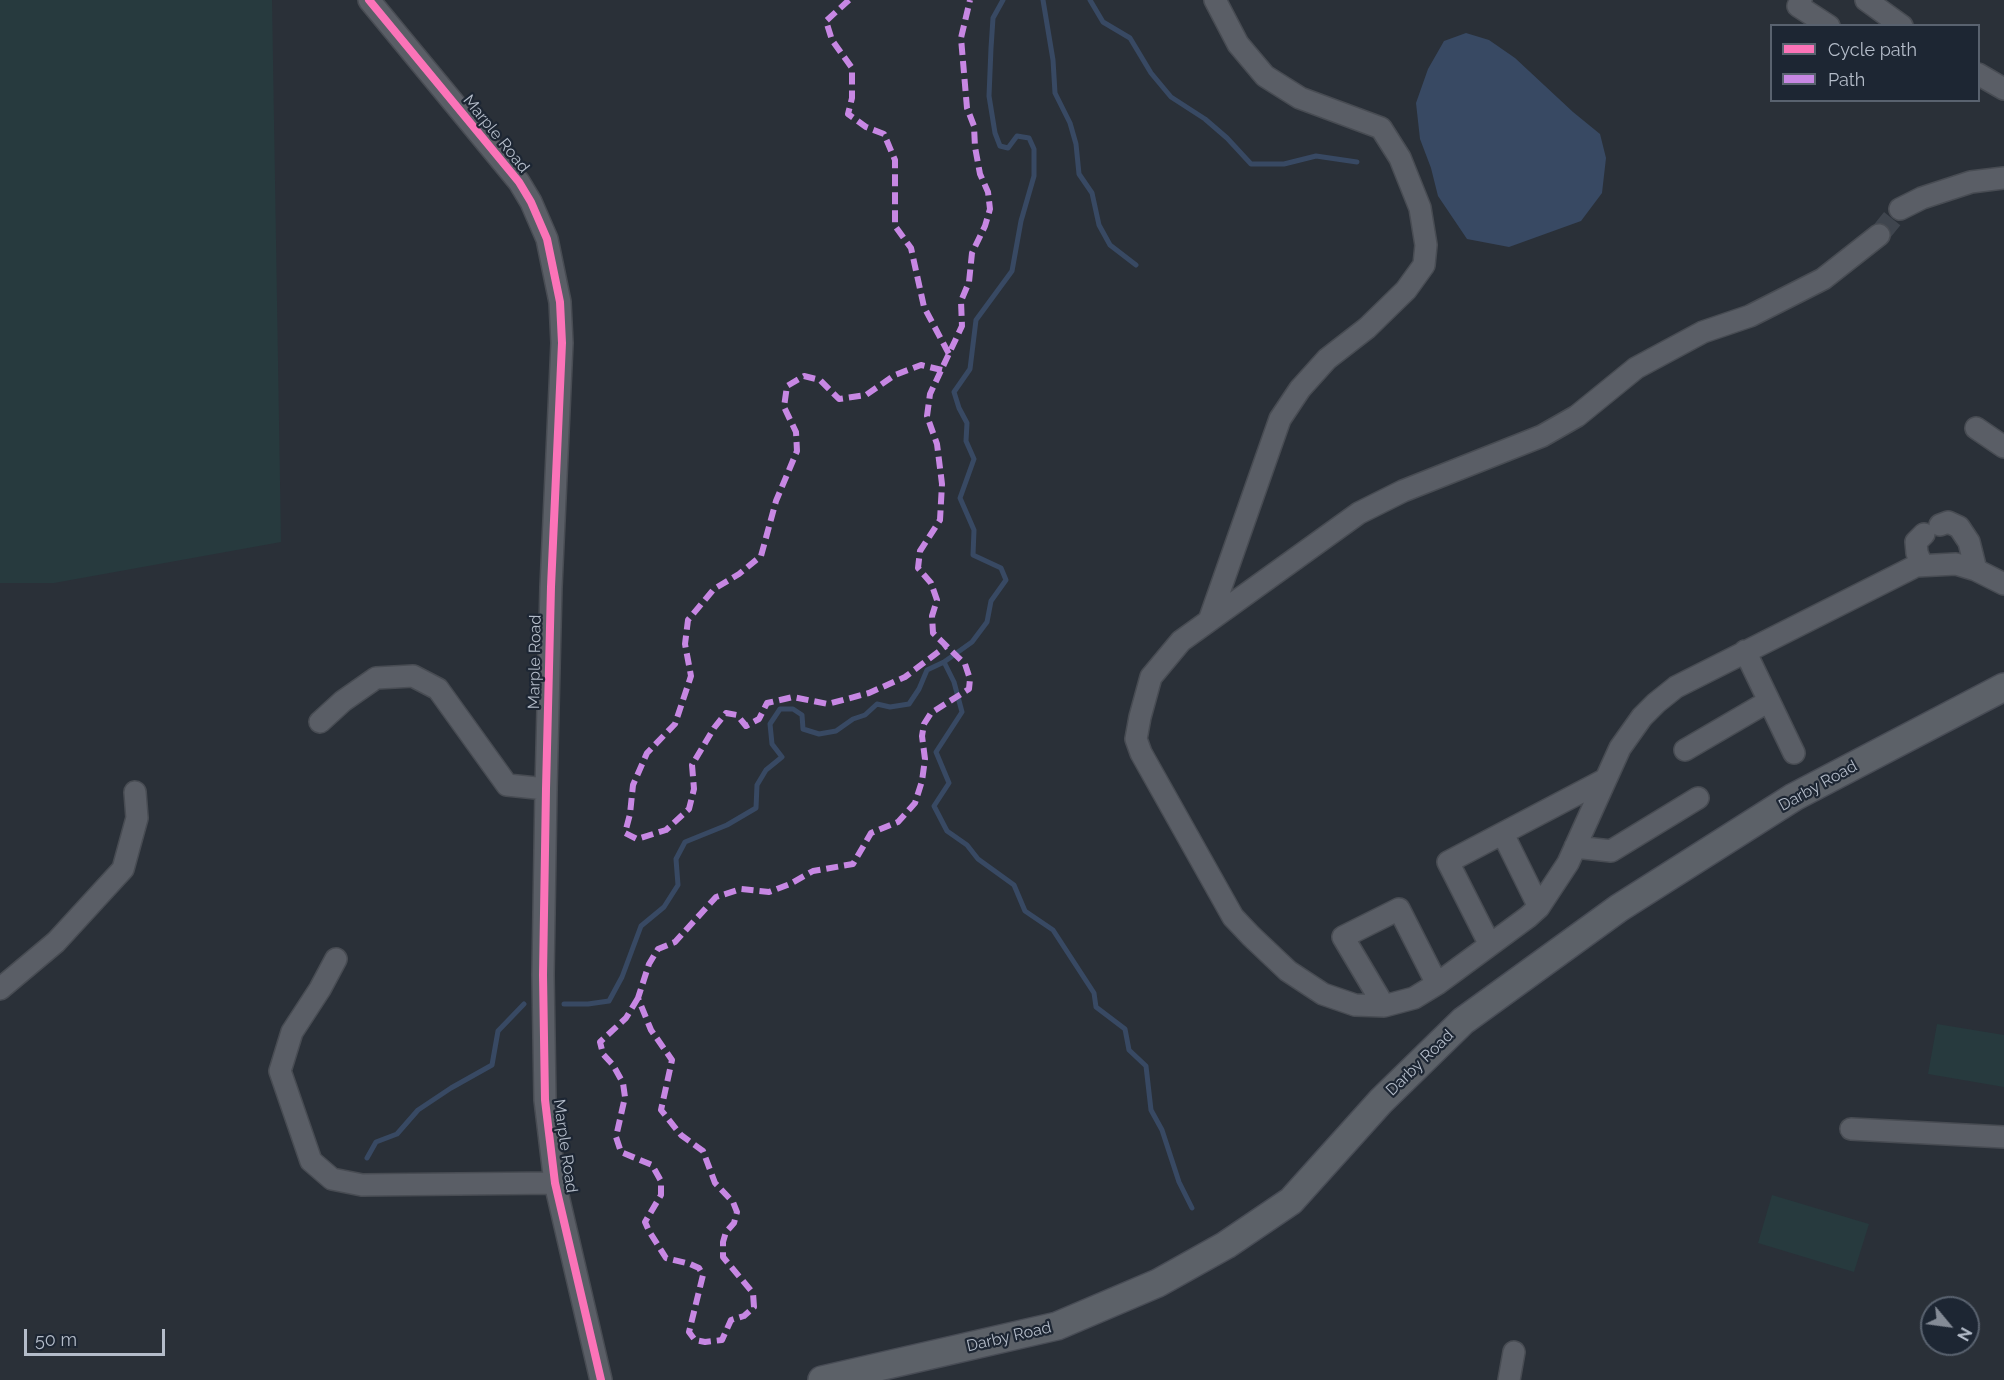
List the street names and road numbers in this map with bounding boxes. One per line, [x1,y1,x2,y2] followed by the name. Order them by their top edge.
[459,91,533,177] street label: Marple Road
[525,615,545,709] street label: Marple Road
[1776,757,1860,815] street label: Darby Road
[1382,1026,1458,1100] street label: Darby Road
[549,1098,581,1194] street label: Marple Road
[965,1318,1053,1356] street label: Darby Road

